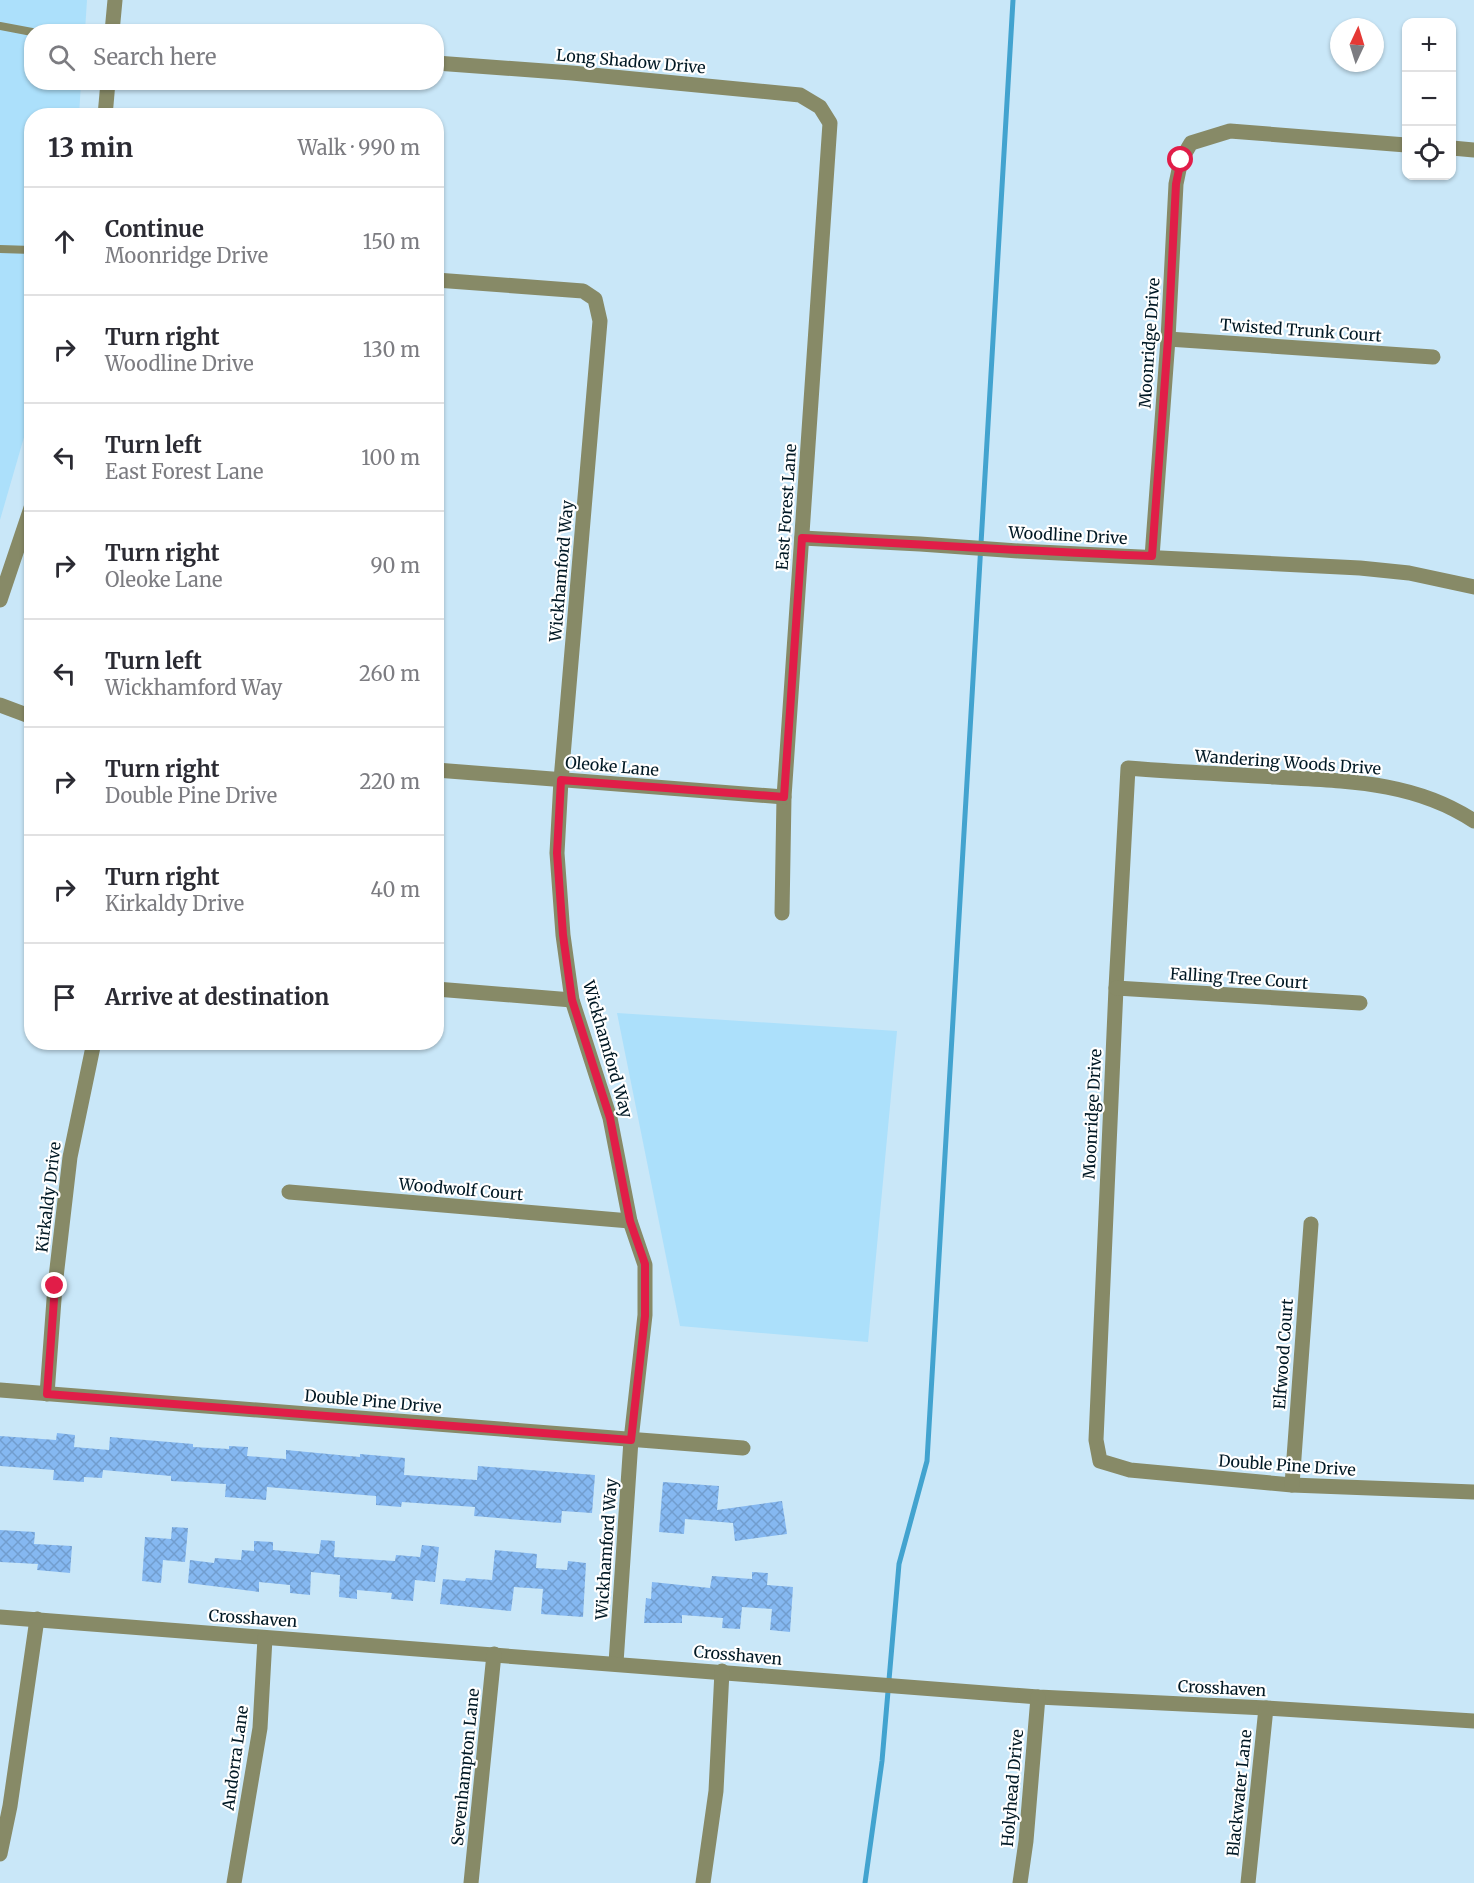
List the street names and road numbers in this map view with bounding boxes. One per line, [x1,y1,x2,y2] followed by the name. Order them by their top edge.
[556,45,706,77] street label: Long Shadow Drive
[1134,277,1164,409] street label: Moonridge Drive
[1220,314,1383,346] street label: Twisted Trunk Court
[772,443,800,571] street label: East Forest Lane
[545,499,577,644] street label: Wickhamford Way
[1007,522,1128,548] street label: Woodline Drive
[1193,745,1382,778] street label: Wandering Woods Drive
[564,752,660,780] street label: Oleoke Lane
[1169,963,1309,993] street label: Falling Tree Court
[579,977,637,1121] street label: Wickhamford Way
[1079,1048,1105,1180] street label: Moonridge Drive
[31,1140,65,1254] street label: Kirkaldy Drive
[397,1174,525,1204] street label: Woodwolf Court
[1269,1297,1297,1410] street label: Elfwood Court
[304,1385,442,1417] street label: Double Pine Drive
[1218,1450,1356,1480] street label: Double Pine Drive
[591,1477,621,1622] street label: Wickhamford Way
[208,1605,298,1631] street label: Crosshaven
[693,1641,783,1669] street label: Crosshaven
[1177,1676,1267,1700] street label: Crosshaven
[447,1687,483,1847] street label: Sevenhampton Lane
[218,1704,252,1813] street label: Andorra Lane
[997,1728,1027,1848] street label: Holyhead Drive
[1222,1729,1256,1857] street label: Blackwater Lane

